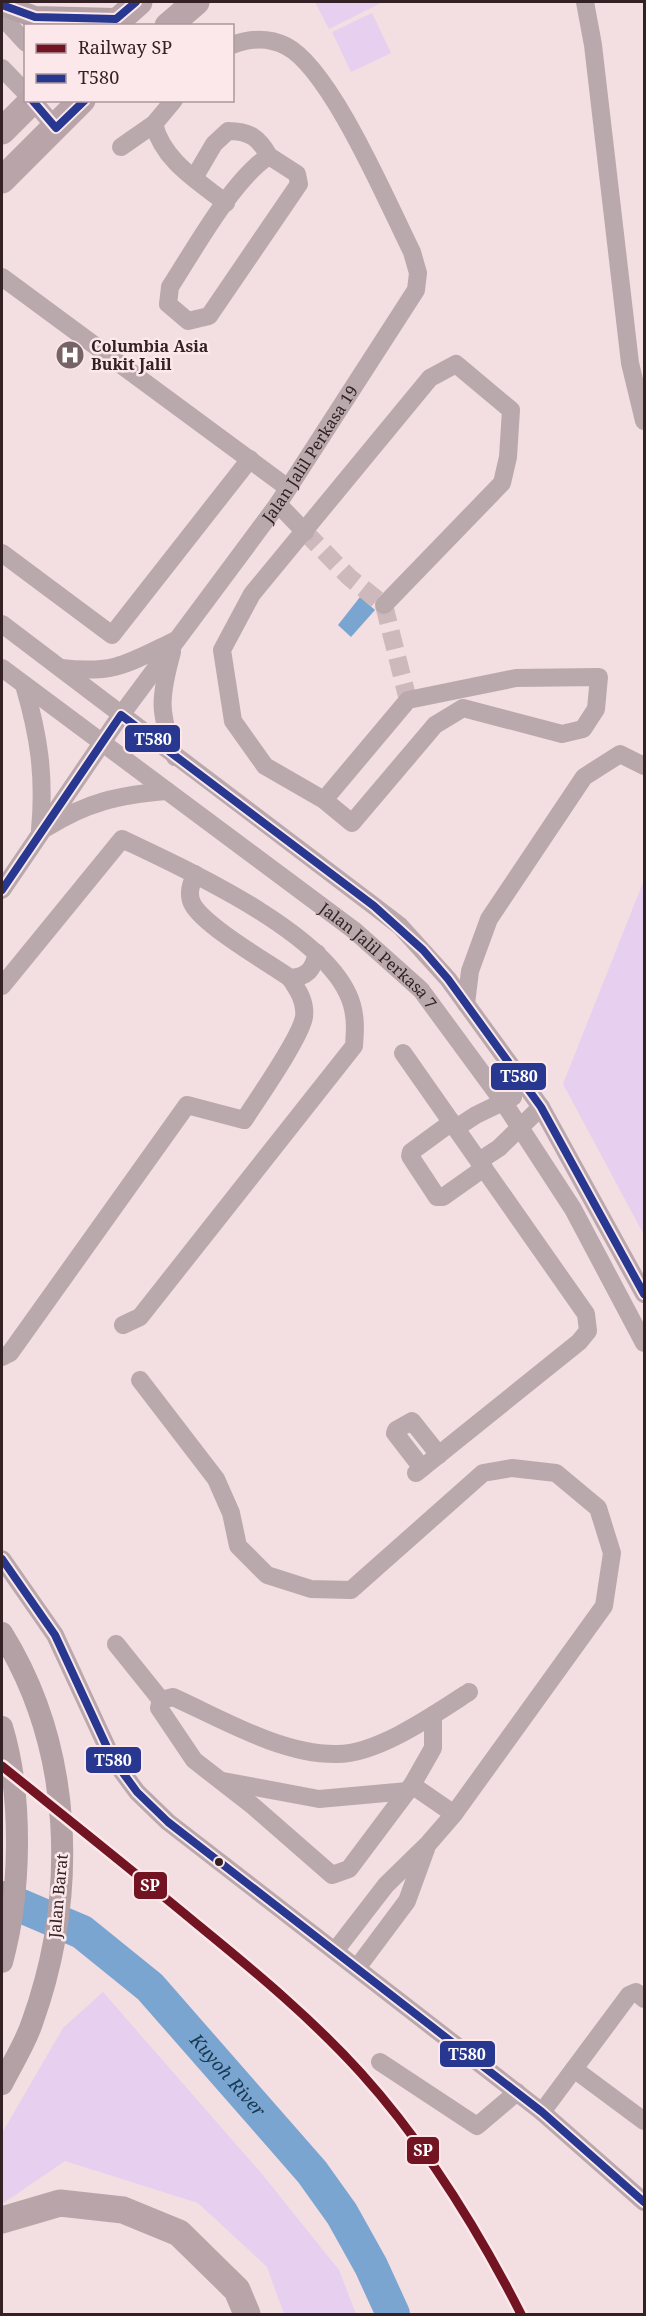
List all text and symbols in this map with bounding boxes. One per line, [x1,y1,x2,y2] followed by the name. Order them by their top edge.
[24,24,234,102] legend
[78,35,172,59] text: Railway SP
[78,65,119,89] text: T580
[91,335,209,375] place label: Columbia Asia Bukit Jalil
[54,339,86,371] hospital icon: Columbia Asia Bukit Jalil
[256,381,363,528] street label: Jalan Jalil Perkasa 19
[124,724,181,753] line badge: T580
[134,728,172,750] text: T580
[314,897,442,1013] street label: Jalan Jalil Perkasa 7
[490,1062,547,1091] line badge: T580
[500,1065,538,1087] text: T580
[85,1746,142,1774] line badge: T580
[94,1749,132,1771] text: T580
[43,1853,73,1940] street label: Jalan Barat
[213,1856,225,1868] unlabelled marker
[133,1871,168,1900] line badge: SP
[140,1874,160,1896] text: SP
[185,2027,272,2122] water label: Kuyoh River
[439,2040,496,2068] line badge: T580
[448,2043,486,2065] text: T580
[406,2136,440,2165] line badge: SP
[413,2139,433,2161] text: SP

